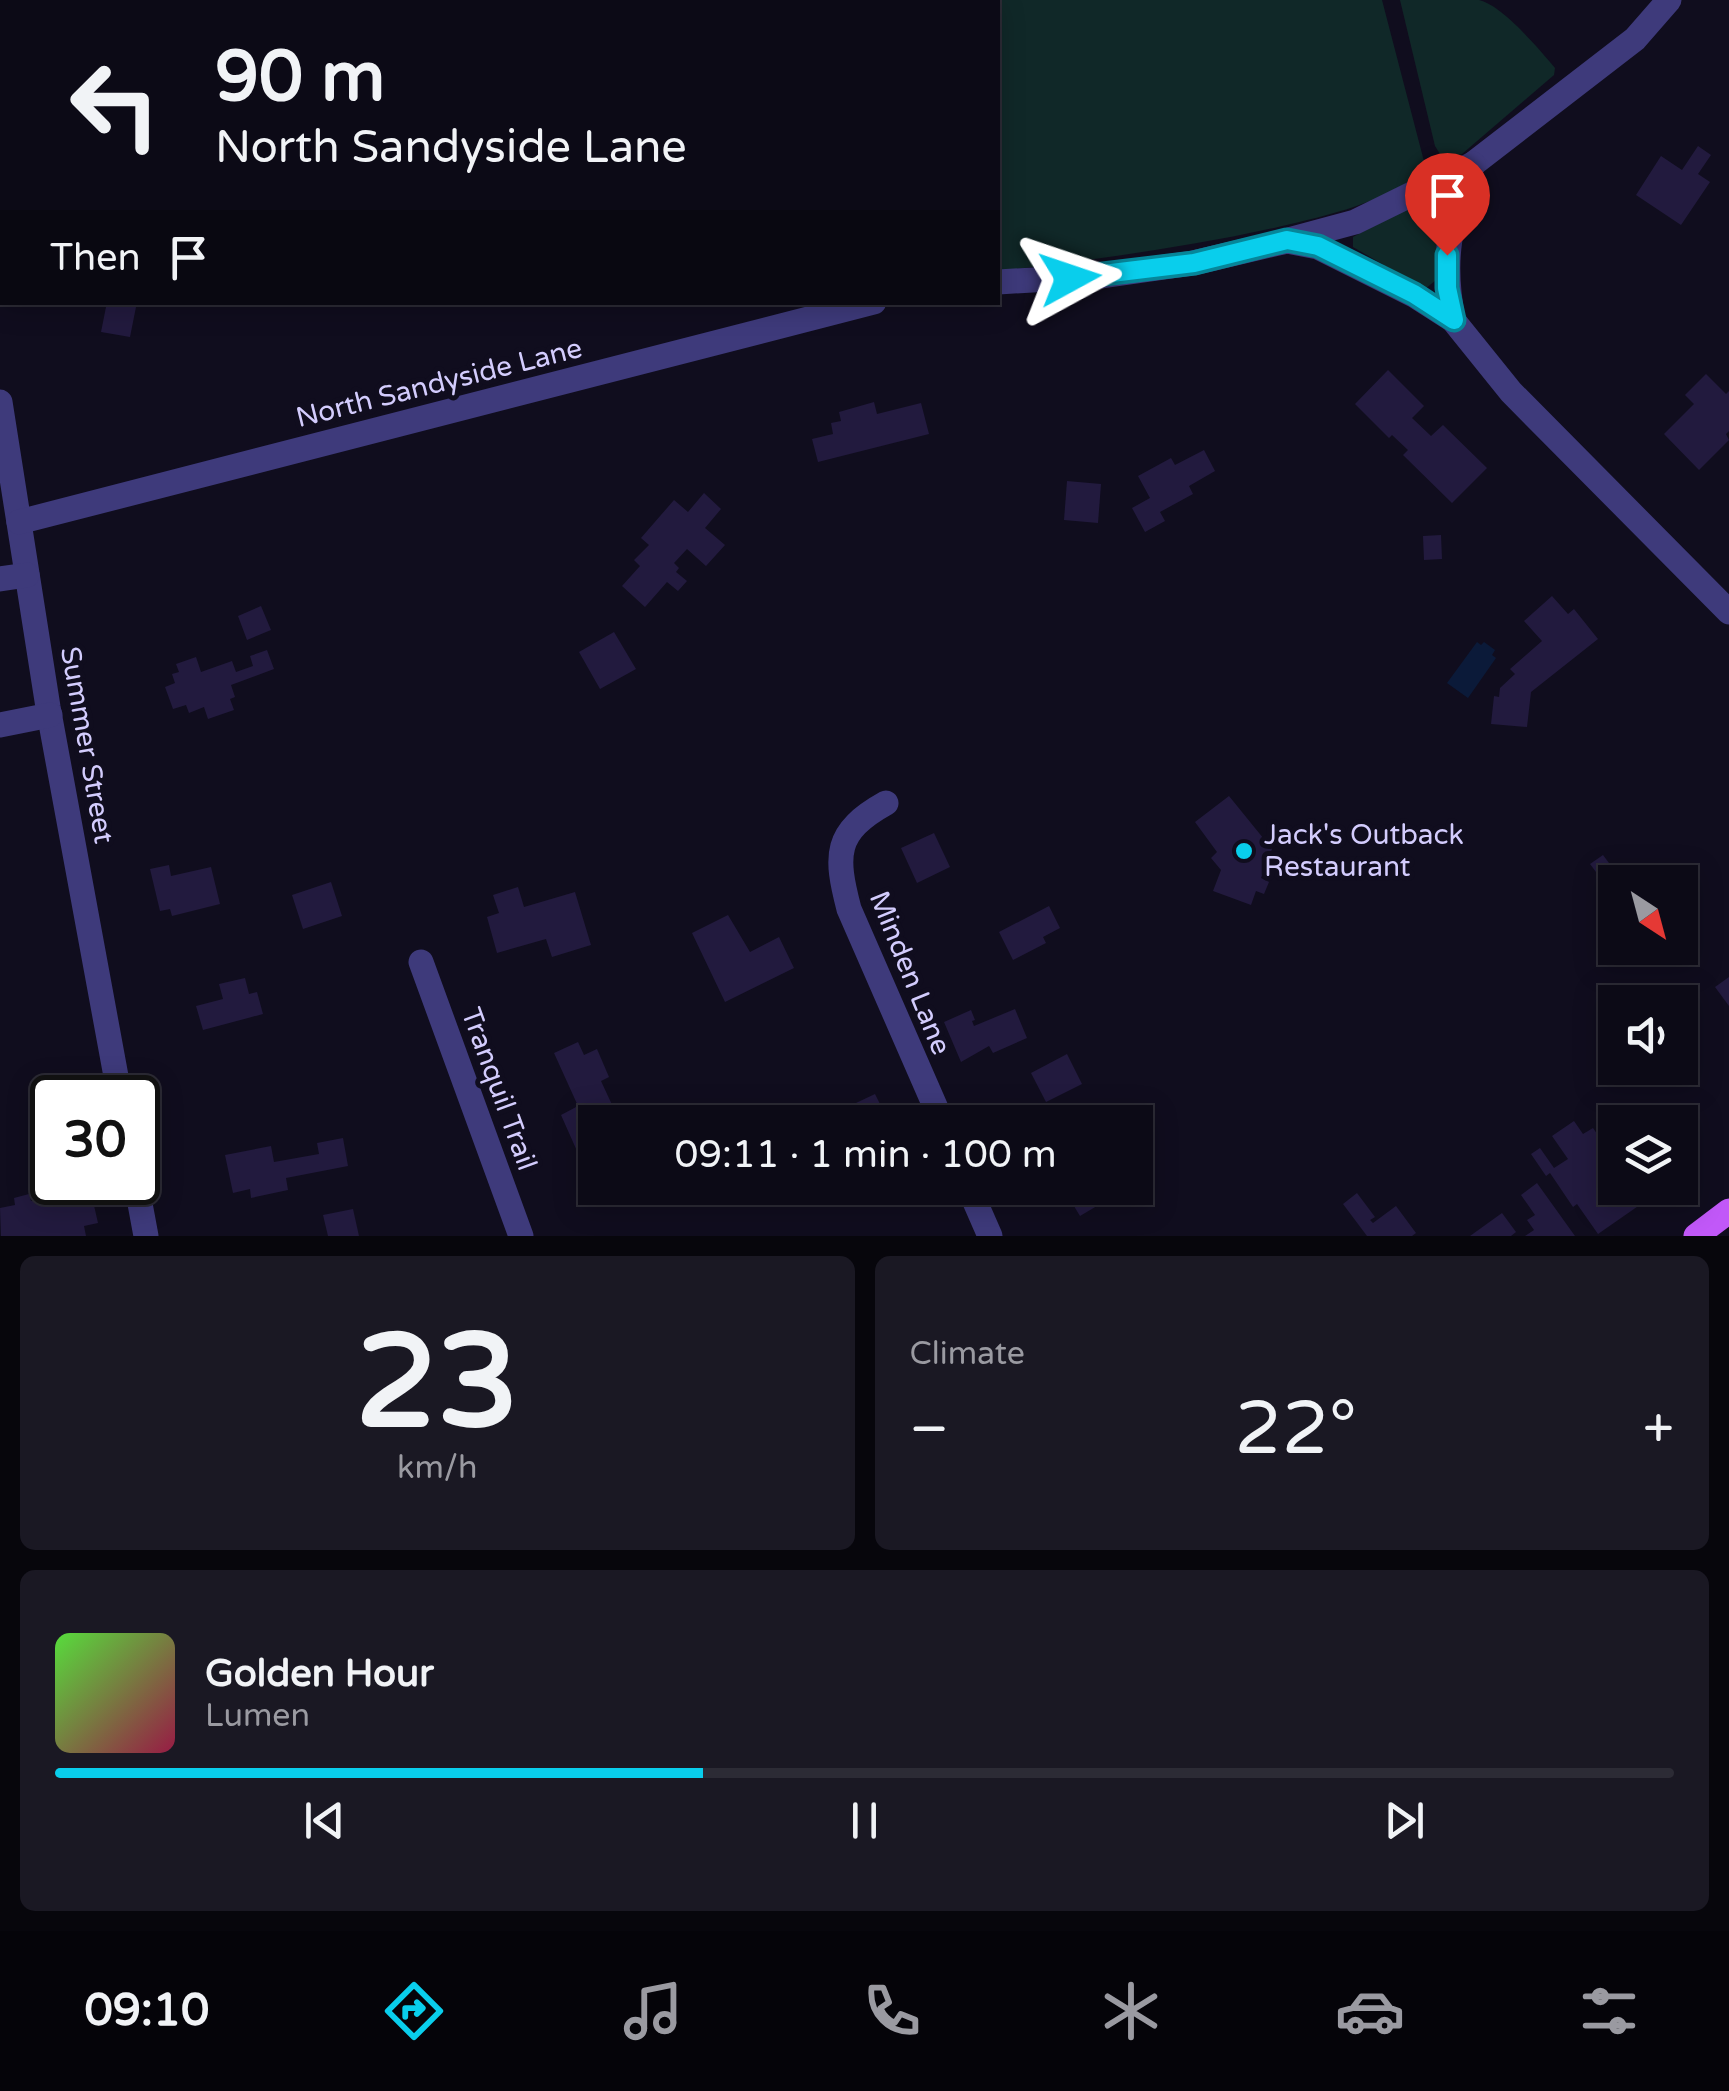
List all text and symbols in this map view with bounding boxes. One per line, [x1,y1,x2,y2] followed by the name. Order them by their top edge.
[215,36,385,120] text: 90 m
[50,40,180,170] icon: left
[215,121,687,175] text: North Sandyside Lane
[1405,153,1490,256] pin
[1420,168,1475,223] icon: arrive
[1018,226,1122,330] position arrow
[161,230,216,285] icon: arrive
[50,235,141,281] text: Then
[292,331,586,435] street label: North Sandyside Lane
[53,644,121,846] street label: Summer Street
[1264,818,1464,884] place label: Jack's Outback Restaurant
[1233,840,1255,862] marker: Jack's Outback Restaurant
[1598,865,1698,965] north arrow
[1598,865,1698,1205] map controls
[862,886,958,1060] street label: Minden Lane
[1598,985,1698,1085] button: sound
[454,1003,544,1175] street label: Tranquil Trail
[30,1075,160,1205] speed limit sign: 30
[1598,1105,1698,1205] button: layers
[674,1132,1057,1178] text: 09:11 · 1 min · 100 m
[356,1306,519,1462] text: 23
[910,1335,1025,1373] text: Climate
[1235,1384,1357,1474] text: 22°
[910,1397,949,1463] text: −
[1643,1397,1674,1463] text: +
[397,1449,477,1487] text: km/h
[205,1651,434,1697] text: Golden Hour
[205,1697,310,1735] text: Lumen
[297,1793,352,1848] icon: previous
[837,1793,892,1848] icon: pause
[1377,1793,1432,1848] icon: next
[379,1976,449,2046] icon: directions
[618,1976,688,2046] icon: music
[857,1976,927,2046] icon: phone
[1096,1976,1166,2046] icon: climate
[1335,1976,1405,2046] icon: car
[1574,1976,1644,2046] icon: filters
[85,1984,209,2038] text: 09:10

